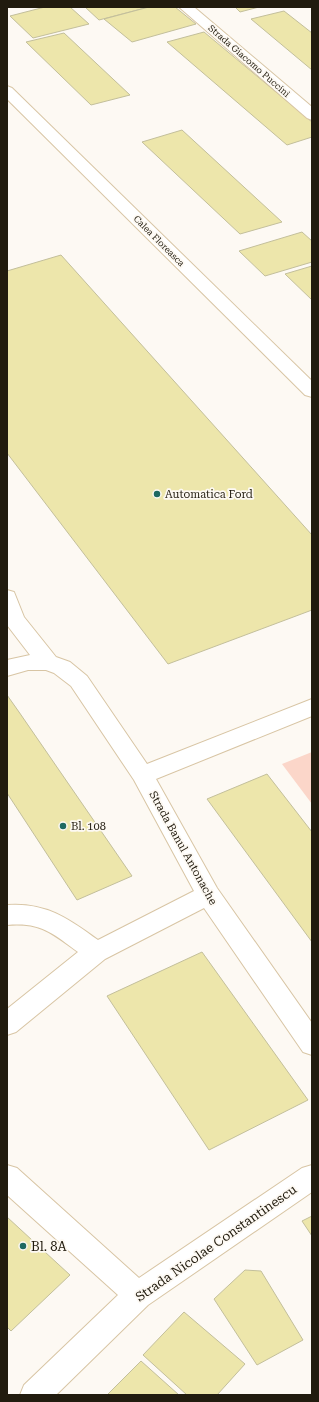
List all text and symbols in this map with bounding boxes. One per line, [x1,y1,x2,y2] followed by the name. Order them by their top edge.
[206,23,292,99] street label: Strada Giacomo Puccini
[132,214,186,268] street label: Calea Floreasca
[165,488,253,501] place label: Automatica Ford
[152,489,162,499] marker: Automatica Ford
[146,789,220,907] street label: Strada Banul Antonache
[71,820,106,833] place label: Bl. 108
[58,821,68,831] marker: Bl. 108
[133,1182,299,1304] street label: Strada Nicolae Constantinescu
[31,1239,67,1254] place label: Bl. 8A
[18,1241,28,1251] marker: Bl. 8A

